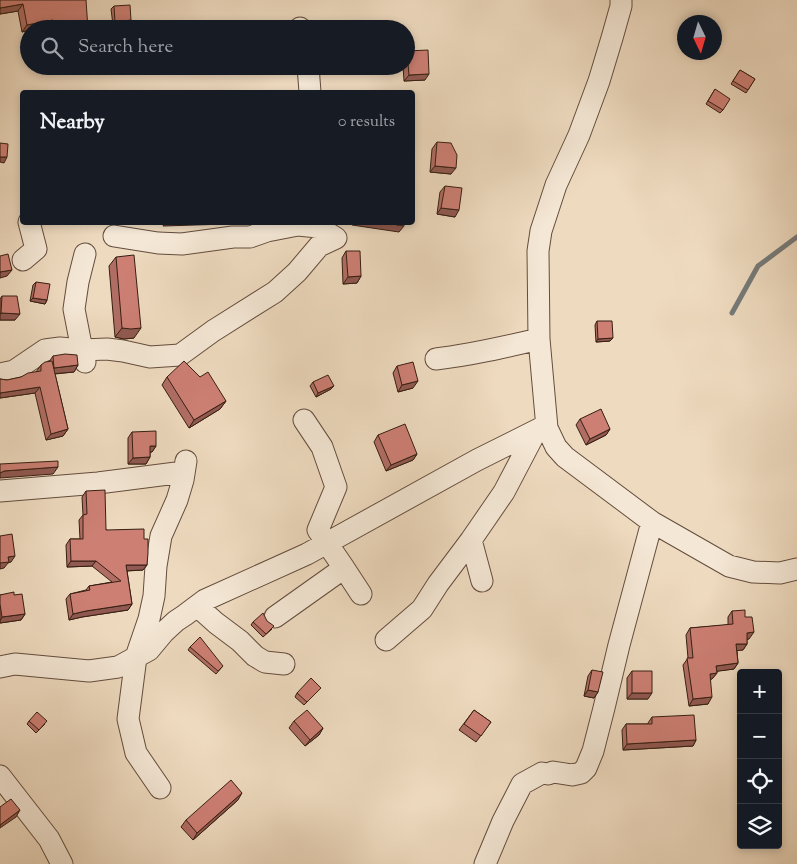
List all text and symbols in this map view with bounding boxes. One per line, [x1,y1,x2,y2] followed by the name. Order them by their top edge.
[677,15,722,60] north arrow
[20,20,415,75] search box
[38,34,66,62] icon: search
[78,34,173,61] text: Search here
[40,108,105,138] text: Nearby
[338,111,395,134] text: 0 results
[737,669,782,849] map controls
[737,669,782,714] button: +
[737,714,782,759] button: −
[737,759,782,804] button: locate
[737,804,782,849] button: layers

